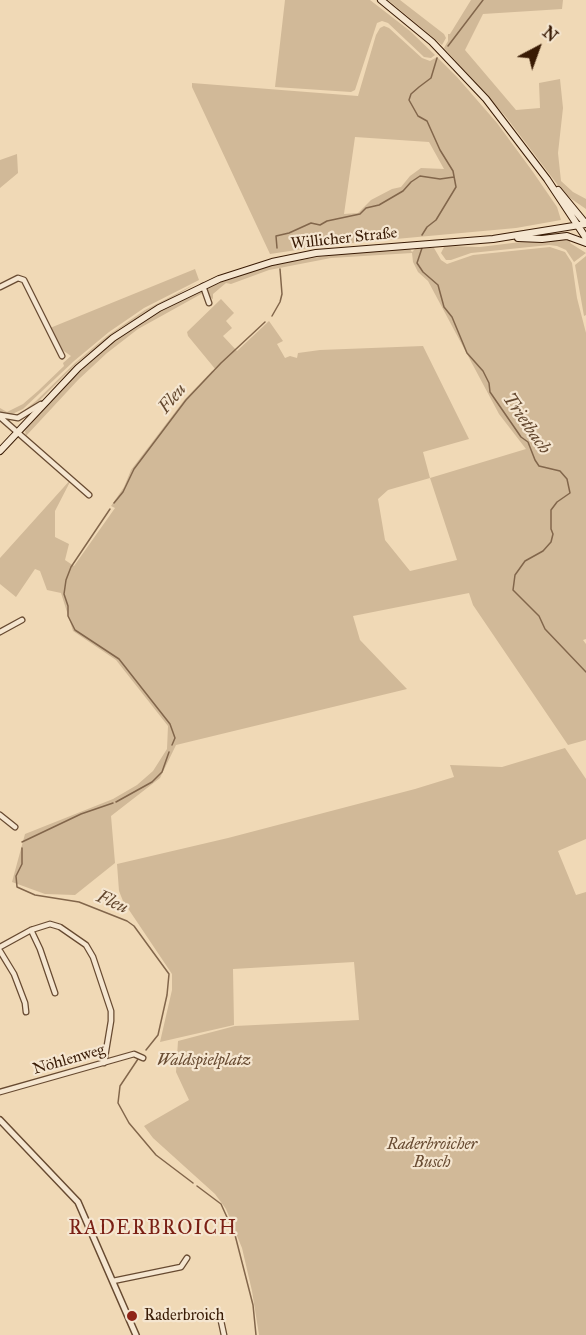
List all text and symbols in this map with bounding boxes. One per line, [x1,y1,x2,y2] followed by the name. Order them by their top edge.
[508,18,568,78] north arrow
[539,22,561,46] text: N
[290,224,398,254] street label: Willicher Straße
[154,380,192,418] water label: Fleu
[497,389,555,459] water label: Trietbach
[93,887,131,919] water label: Fleu
[31,1041,107,1079] street label: Nöhlenweg
[157,1051,251,1071] park label: Waldspielplatz
[387,1135,477,1173] park label: Raderbroicher Busch
[69,1217,237,1241] district label: RADERBROICH
[144,1306,224,1326] place label: Raderbroich
[125,1309,139,1323] marker: Raderbroich

